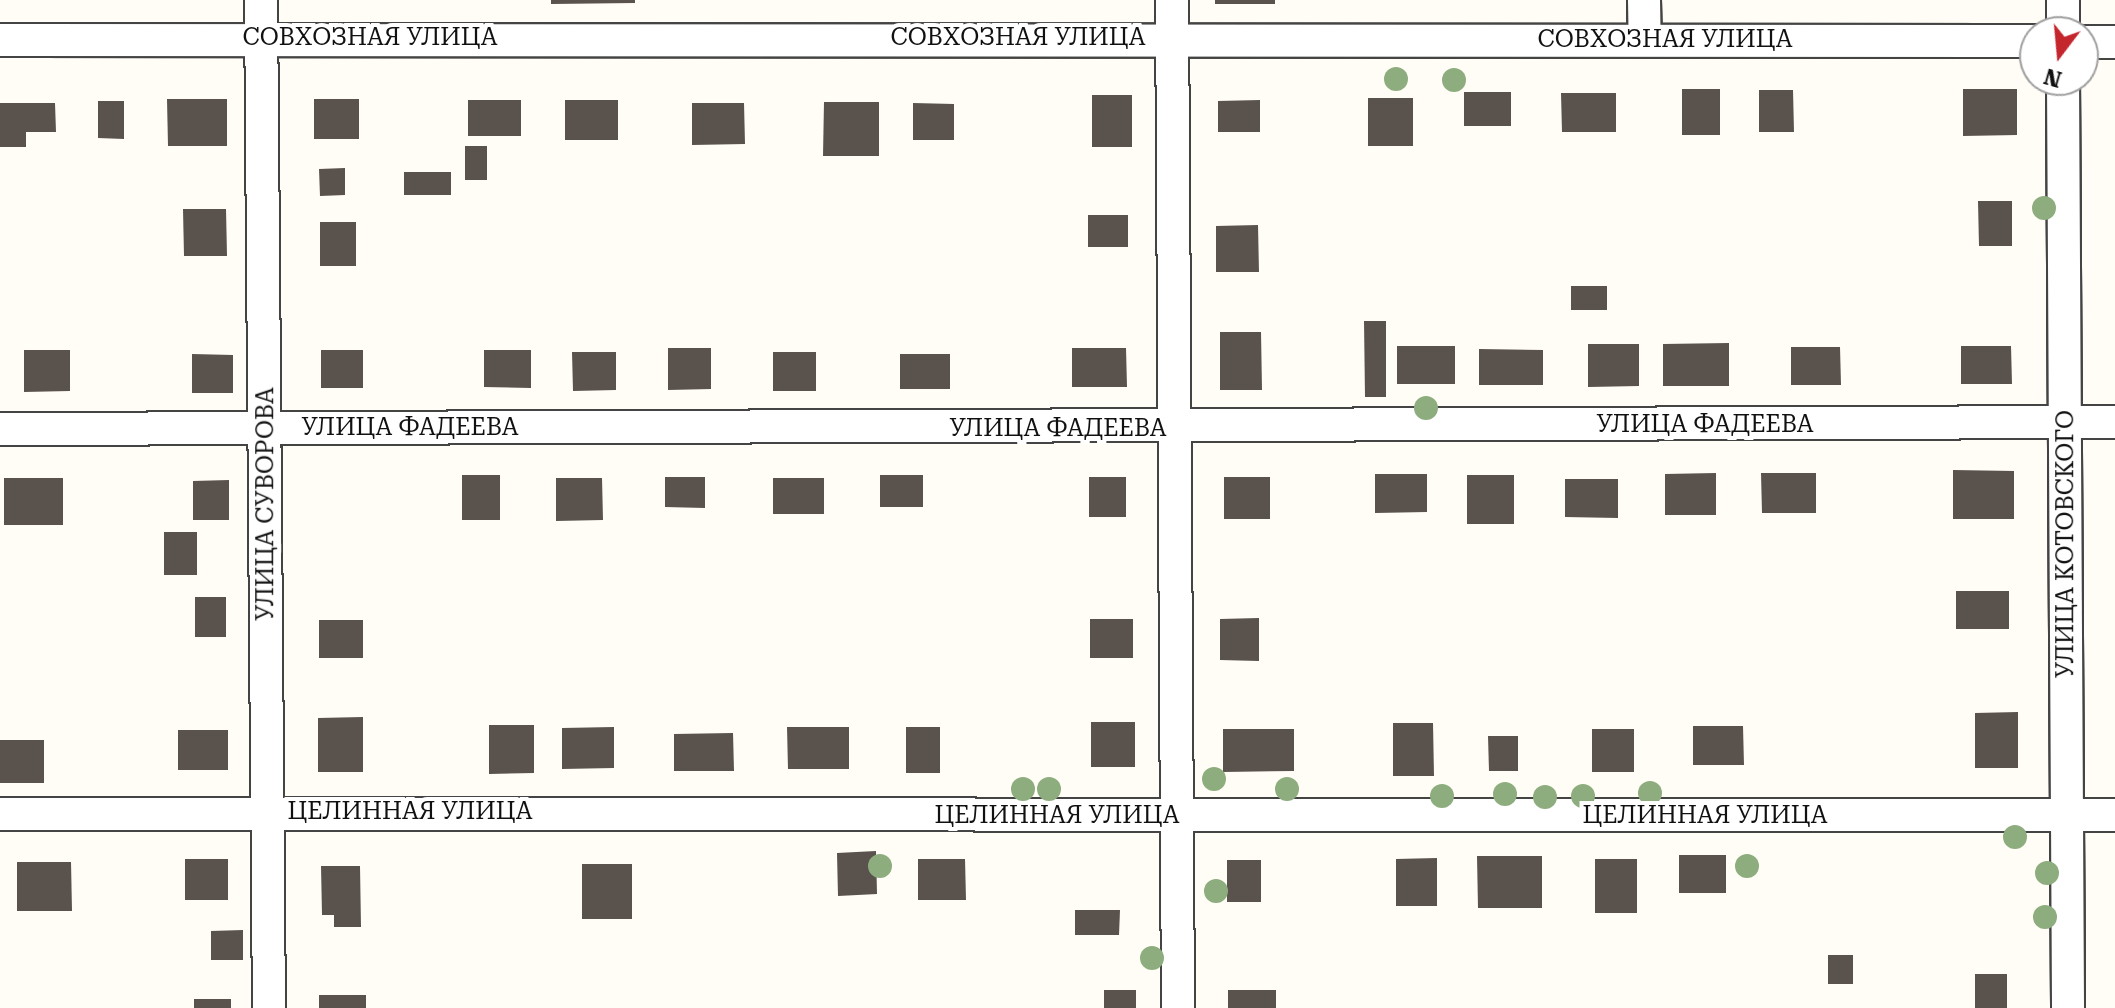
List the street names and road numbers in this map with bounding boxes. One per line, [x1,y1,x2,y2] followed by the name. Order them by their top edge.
[243,24,497,52] street label: СОВХОЗНАЯ УЛИЦА
[891,24,1145,52] street label: СОВХОЗНАЯ УЛИЦА
[1538,26,1792,54] street label: СОВХОЗНАЯ УЛИЦА
[252,387,280,621] street label: УЛИЦА СУВОРОВА
[2052,410,2080,678] street label: УЛИЦА КОТОВСКОГО
[1596,411,1814,439] street label: УЛИЦА ФАДЕЕВА
[301,414,519,442] street label: УЛИЦА ФАДЕЕВА
[949,415,1167,443] street label: УЛИЦА ФАДЕЕВА
[287,798,533,826] street label: ЦЕЛИННАЯ УЛИЦА
[934,802,1180,830] street label: ЦЕЛИННАЯ УЛИЦА
[1582,802,1828,830] street label: ЦЕЛИННАЯ УЛИЦА

